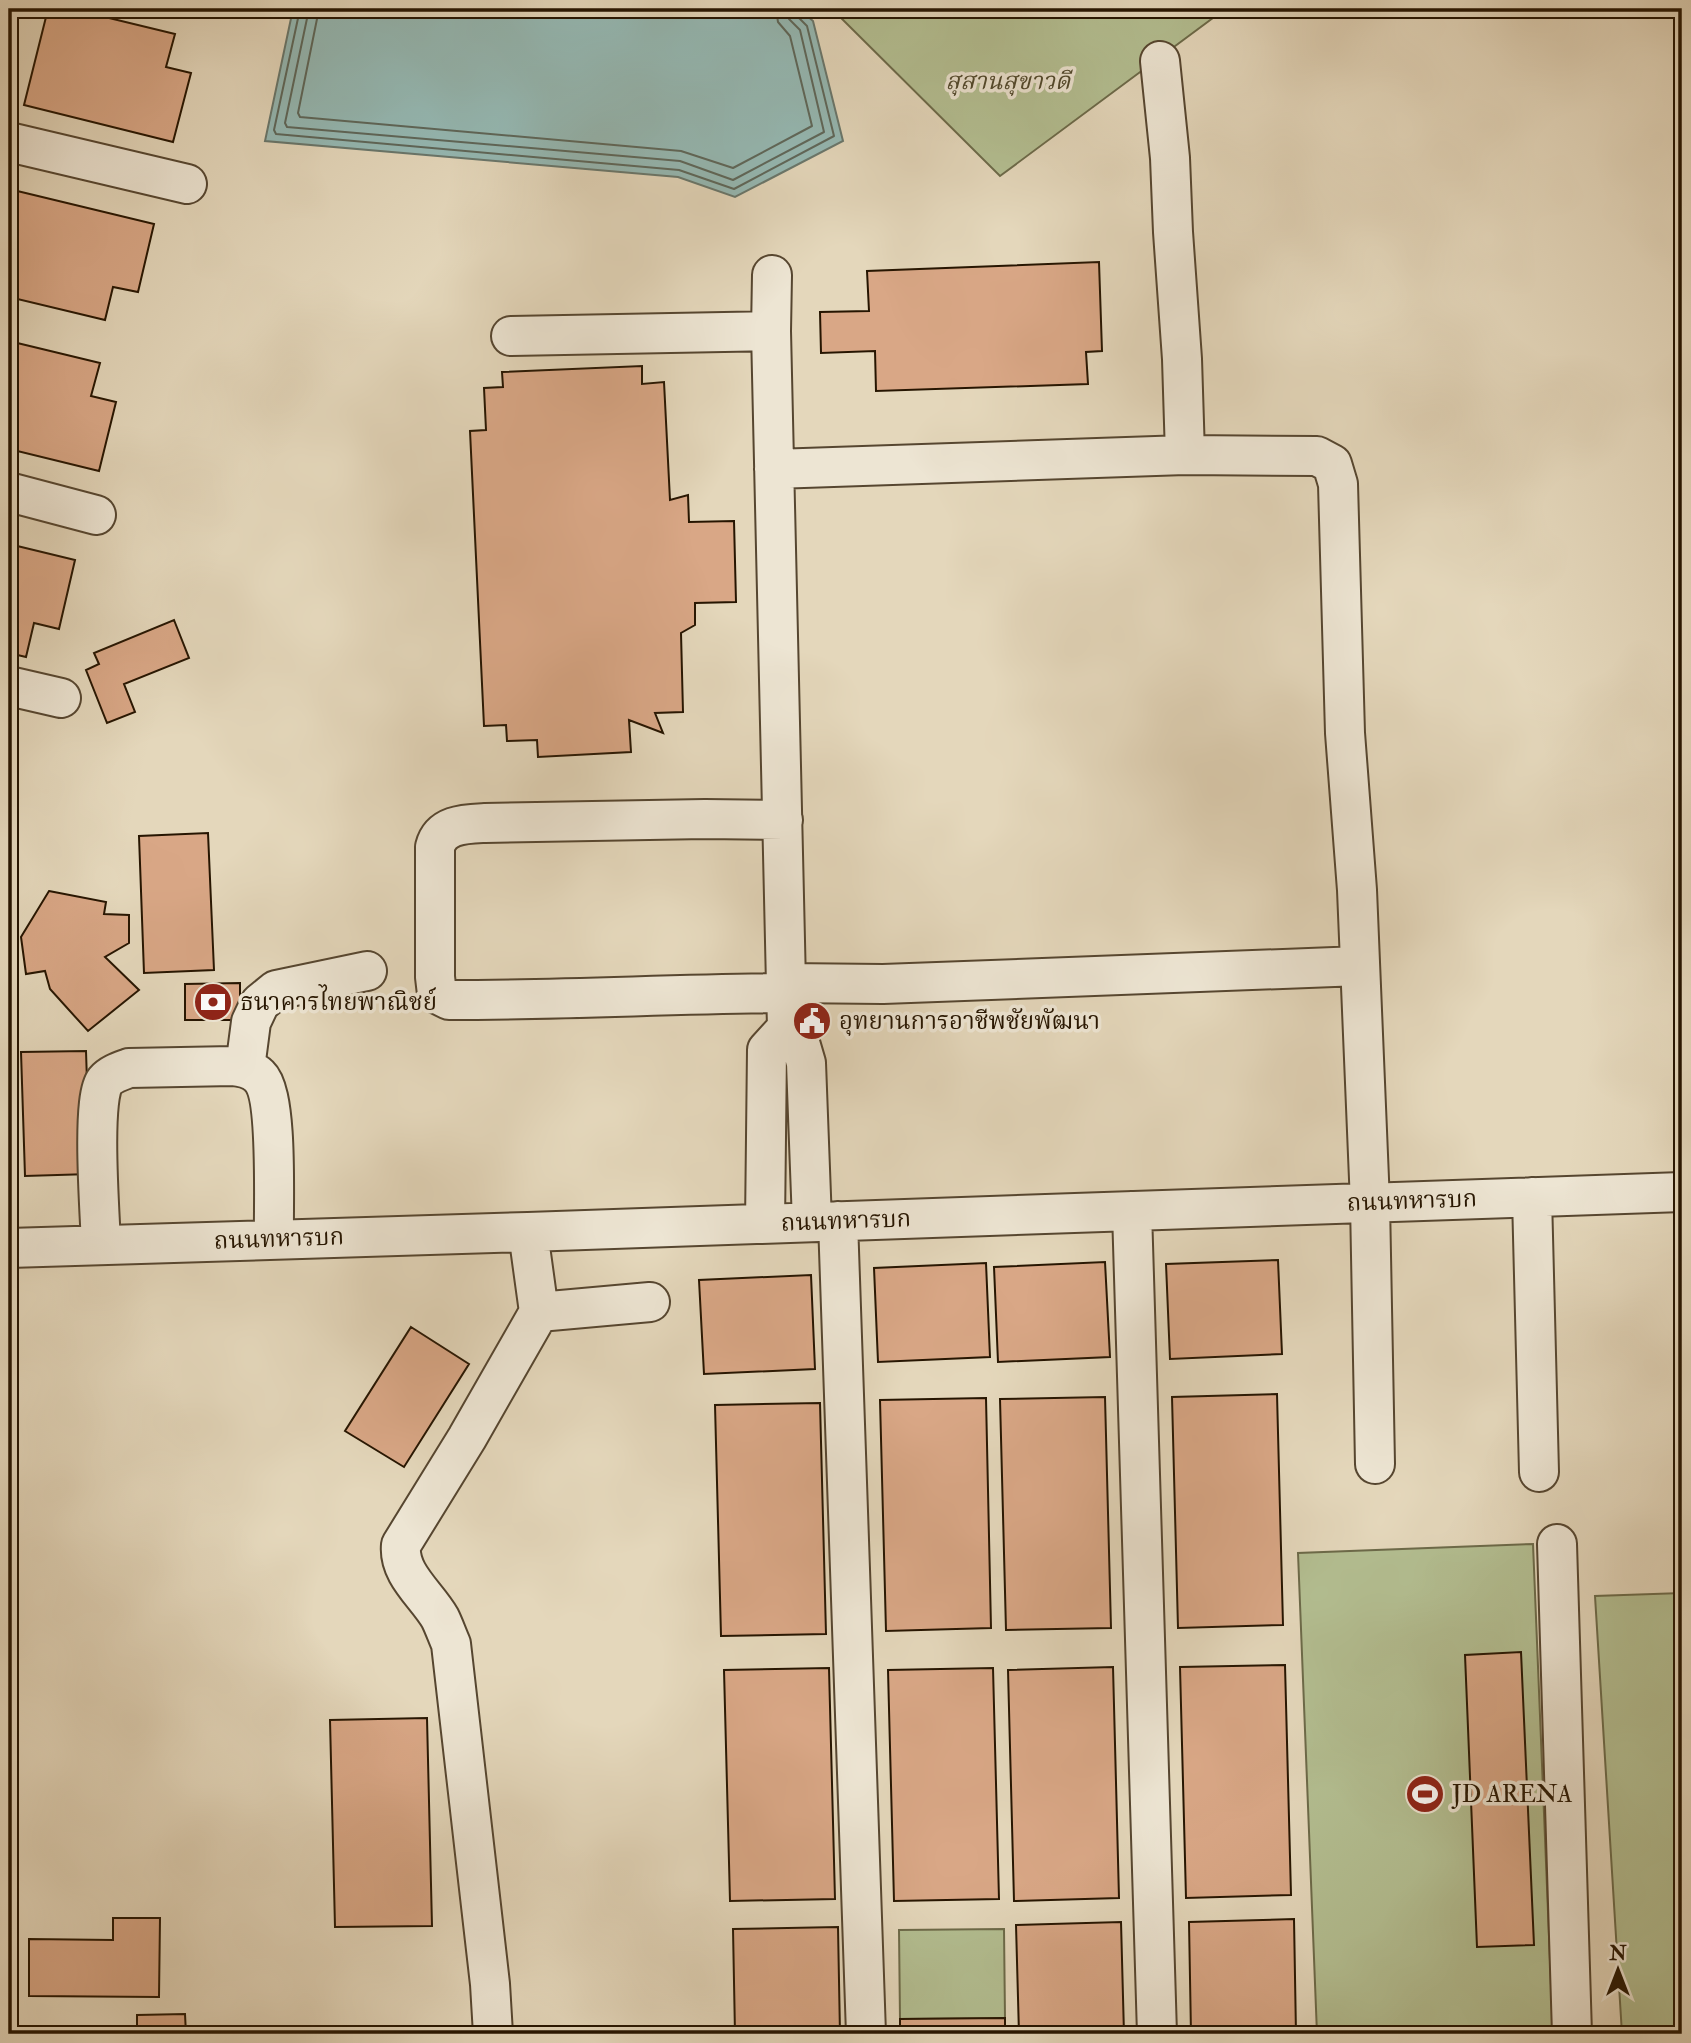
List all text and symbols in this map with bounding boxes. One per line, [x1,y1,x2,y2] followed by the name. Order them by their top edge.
[946,66,1073,97] park label: สุสานสุขาวดี
[192,981,234,1023] bank icon: ธนาคารไทยพาณิชย์
[240,984,437,1018] place label: ธนาคารไทยพาณิชย์
[791,1000,833,1042] public building icon: อุทยานการอาชีพชัยพัฒนา
[839,1006,1100,1037] place label: อุทยานการอาชีพชัยพัฒนา
[1346,1183,1478,1219] street label: ถนนทหารบก
[780,1203,912,1239] street label: ถนนทหารบก
[213,1221,345,1257] street label: ถนนทหารบก
[1404,1773,1446,1815] sports icon: JD ARENA
[1451,1779,1572,1810] place label: JD ARENA
[1582,1934,1652,2004] north arrow
[1608,1942,1627,1966] text: N

